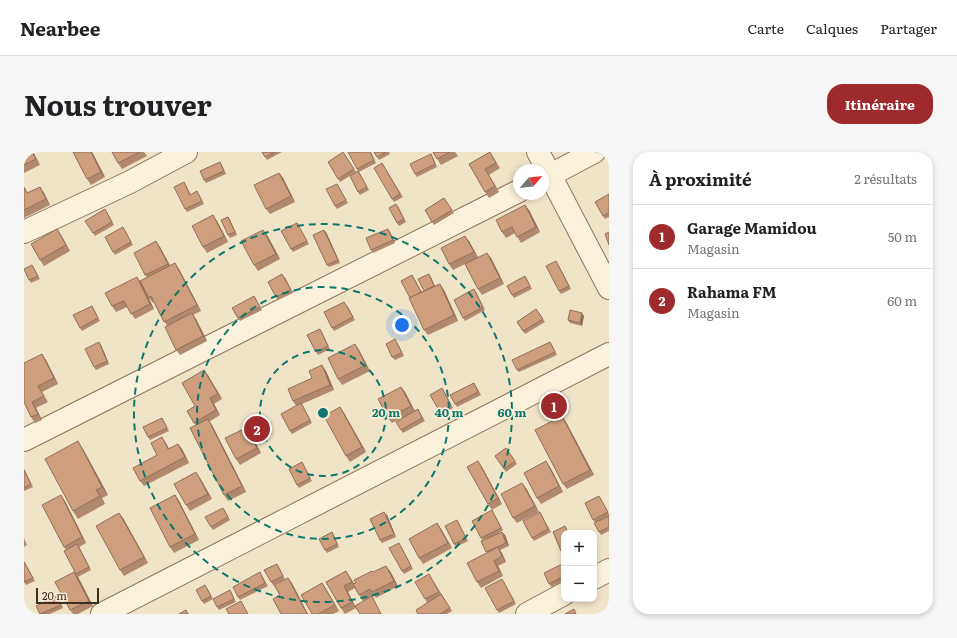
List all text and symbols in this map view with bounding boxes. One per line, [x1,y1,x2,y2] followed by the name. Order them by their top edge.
[20,14,101,42] text: Nearbee
[747,18,784,38] text: Carte
[806,18,858,38] text: Calques
[880,18,937,38] text: Partager
[24,83,212,125] text: Nous trouver
[827,84,933,124] button: Itinéraire
[513,164,549,200] north arrow
[649,166,752,191] text: À proximité
[854,169,917,188] text: 2 résultats
[687,216,817,239] text: Garage Mamidou
[659,227,665,246] text: 1
[888,227,917,246] text: 50 m
[687,239,740,258] text: Magasin
[687,280,776,303] text: Rahama FM
[659,291,665,310] text: 2
[887,291,917,310] text: 60 m
[687,303,740,322] text: Magasin
[392,315,412,335] your location
[541,391,567,421] pin: 1
[372,403,400,421] text: 20 m
[435,403,464,421] text: 40 m
[498,403,526,421] text: 60 m
[316,406,330,420] centre of rings
[244,414,270,444] pin: 2
[561,530,597,602] map controls
[561,530,597,566] button: +
[561,566,597,602] button: −
[36,586,99,605] scale bar
[42,587,67,603] text: 20 m

